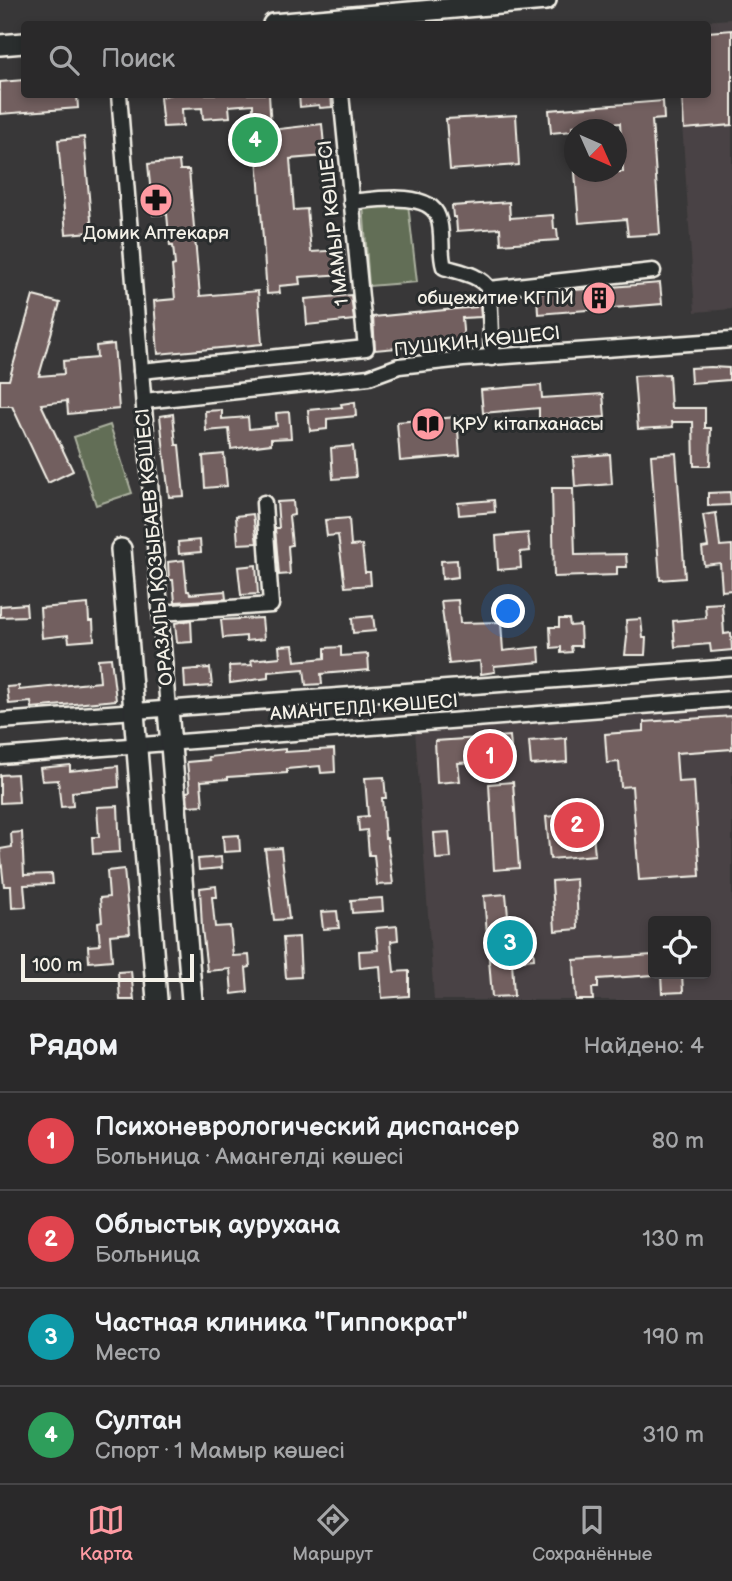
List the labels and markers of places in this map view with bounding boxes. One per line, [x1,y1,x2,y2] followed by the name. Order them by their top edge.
[232,114,278,166] pin: 4
[137,181,175,219] pharmacy icon: Домик Аптекаря
[83,222,229,245] place label: Домик Аптекаря
[580,279,618,317] building icon: общежитие КГПИ
[417,287,574,310] place label: общежитие КГПИ
[409,405,447,443] library icon: ҚРУ кітапханасы
[452,413,604,436] place label: ҚРУ кітапханасы
[467,730,513,782] pin: 1
[554,799,600,851] pin: 2
[487,917,533,969] pin: 3

